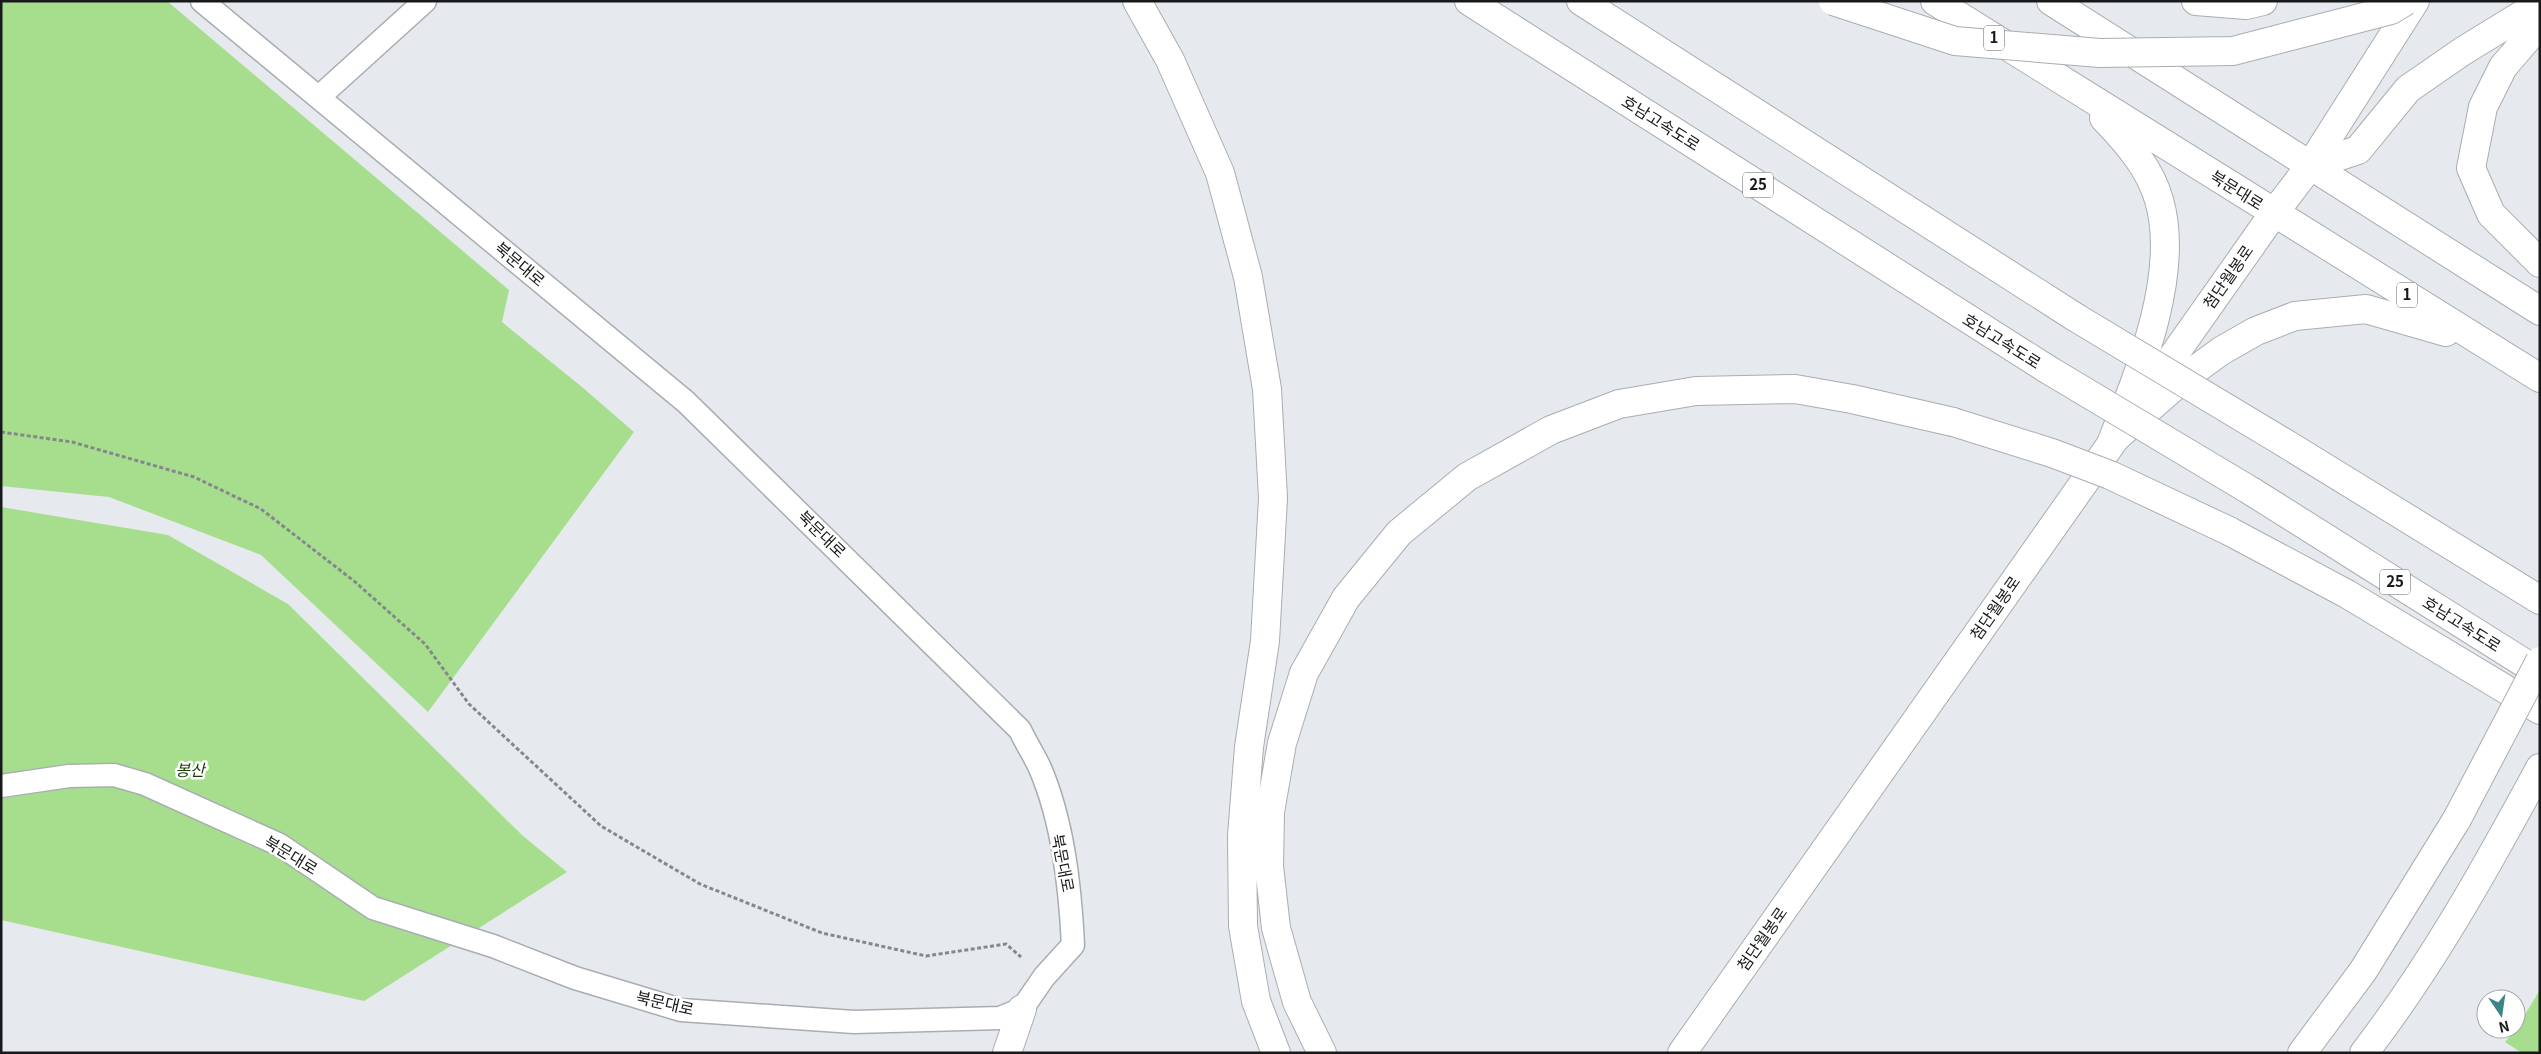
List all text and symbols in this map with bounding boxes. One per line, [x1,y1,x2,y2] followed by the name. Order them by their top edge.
[1984,26,2004,50] road number: 1
[1618,89,1706,156] street label: 호남고속도로
[2206,163,2269,215] street label: 북문대로
[1743,172,1773,198] road number: 25
[490,235,551,292] street label: 북문대로
[2196,239,2258,313] street label: 첨단월봉로
[2397,282,2417,308] road number: 1
[1959,307,2047,374] street label: 호남고속도로
[793,504,852,563] street label: 북문대로
[1963,570,2025,644] street label: 첨단월봉로
[2380,570,2410,594] road number: 25
[2419,590,2507,657] street label: 호남고속도로
[175,757,207,781] park label: 봉산
[260,829,323,880] street label: 북문대로
[1047,832,1081,894] street label: 북문대로
[1730,901,1792,975] street label: 첨단월봉로
[634,984,697,1020] street label: 북문대로
[2476,989,2526,1039] north arrow
[2497,1017,2512,1039] text: N

